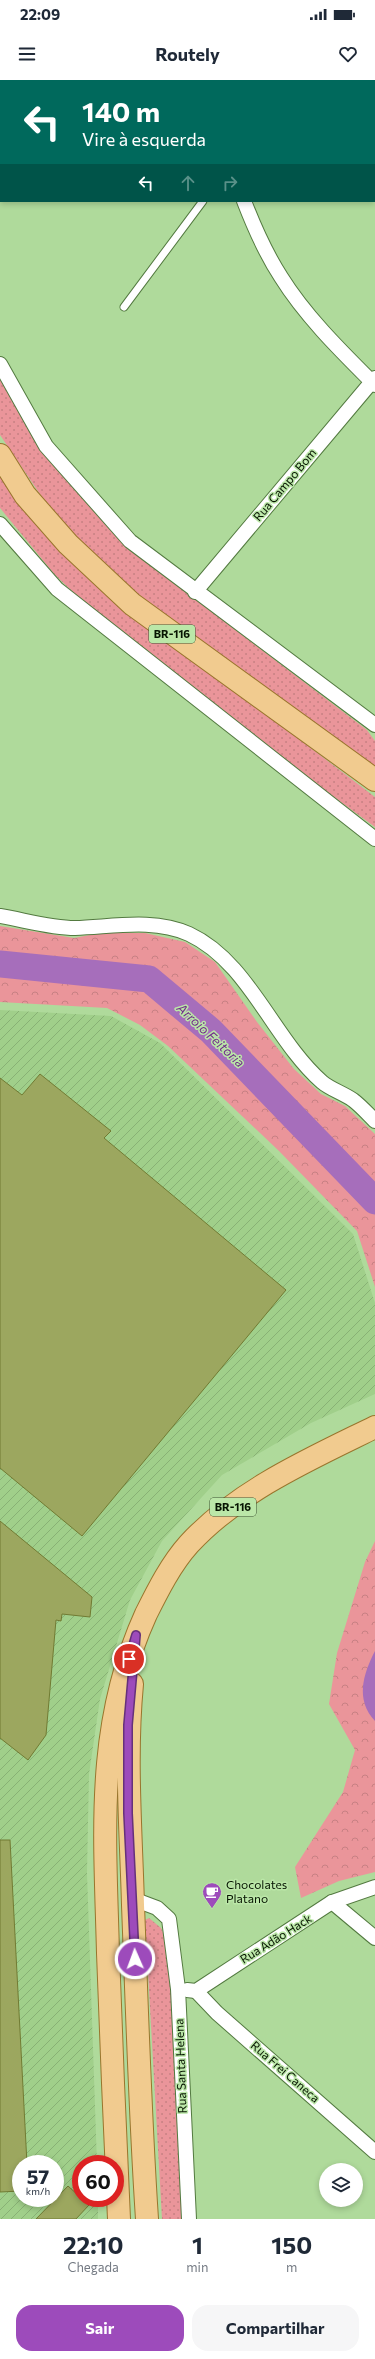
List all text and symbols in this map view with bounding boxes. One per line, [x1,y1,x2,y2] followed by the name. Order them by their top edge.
[20,5,60,23] text: 22:09
[16,43,38,65] icon: menu
[155,43,220,65] text: Routely
[337,43,359,65] icon: heart
[82,94,160,128] text: 140 m
[16,96,68,148] icon: left
[82,128,206,150] text: Vire à esquerda
[135,172,157,194] icon: left
[177,172,199,194] icon: ahead
[219,172,241,194] icon: right
[250,445,319,523] street label: Rua Campo Bom
[149,625,195,643] road number: BR-116
[173,999,248,1070] water label: Arroio Feitoria
[210,1498,256,1516] road number: BR-116
[112,1642,146,1676] pin
[118,1648,140,1670] icon: arrive
[226,1877,287,1905] place label: Chocolates Platano
[201,1881,223,1909] cafe icon: Chocolates Platano
[237,1910,314,1966] street label: Rua Adão Hack
[114,1938,156,1980] position arrow
[171,2018,189,2114] street label: Rua Santa Helena
[249,2038,323,2105] street label: Rua Frei Caneca
[72,2155,124,2207] speed limit sign: 60
[319,2163,363,2207] map controls
[319,2163,363,2207] button: layers
[27,2164,49,2188] text: 57
[26,2185,50,2197] text: km/h
[63,2230,123,2259] text: 22:10
[192,2230,203,2259] text: 1
[271,2230,312,2259] text: 150
[67,2259,119,2275] text: Chegada
[186,2259,208,2275] text: min
[286,2259,297,2275] text: m
[16,2305,184,2351] button: Sair
[192,2305,359,2351] button: Compartilhar

